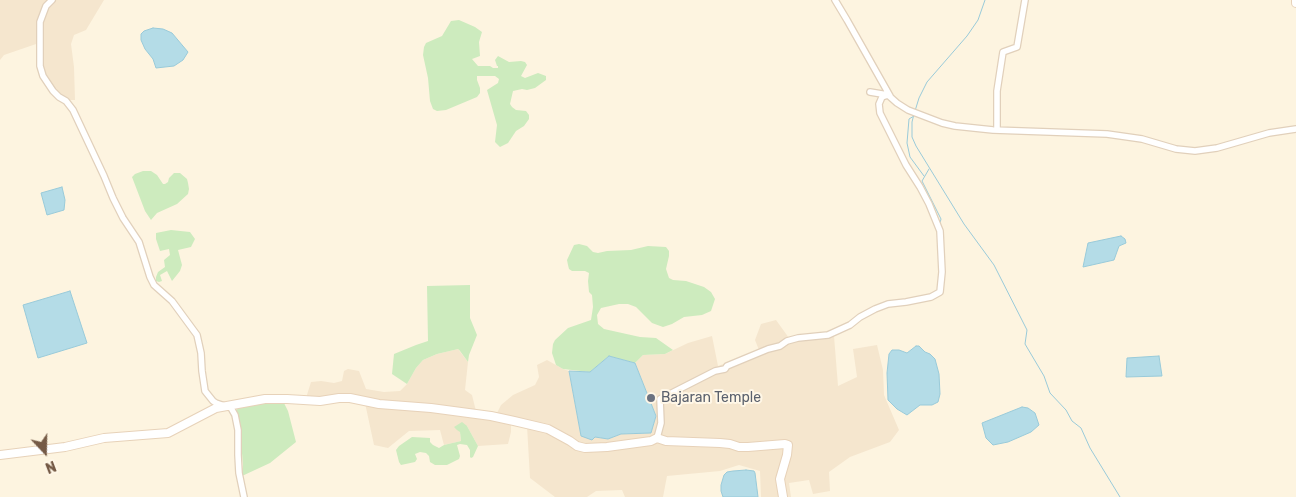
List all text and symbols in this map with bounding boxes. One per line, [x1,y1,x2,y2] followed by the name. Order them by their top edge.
[661,390,761,406] place label: Bajaran Temple
[645,392,657,404] marker: Bajaran Temple
[20,427,70,477] north arrow
[43,457,58,476] text: N

